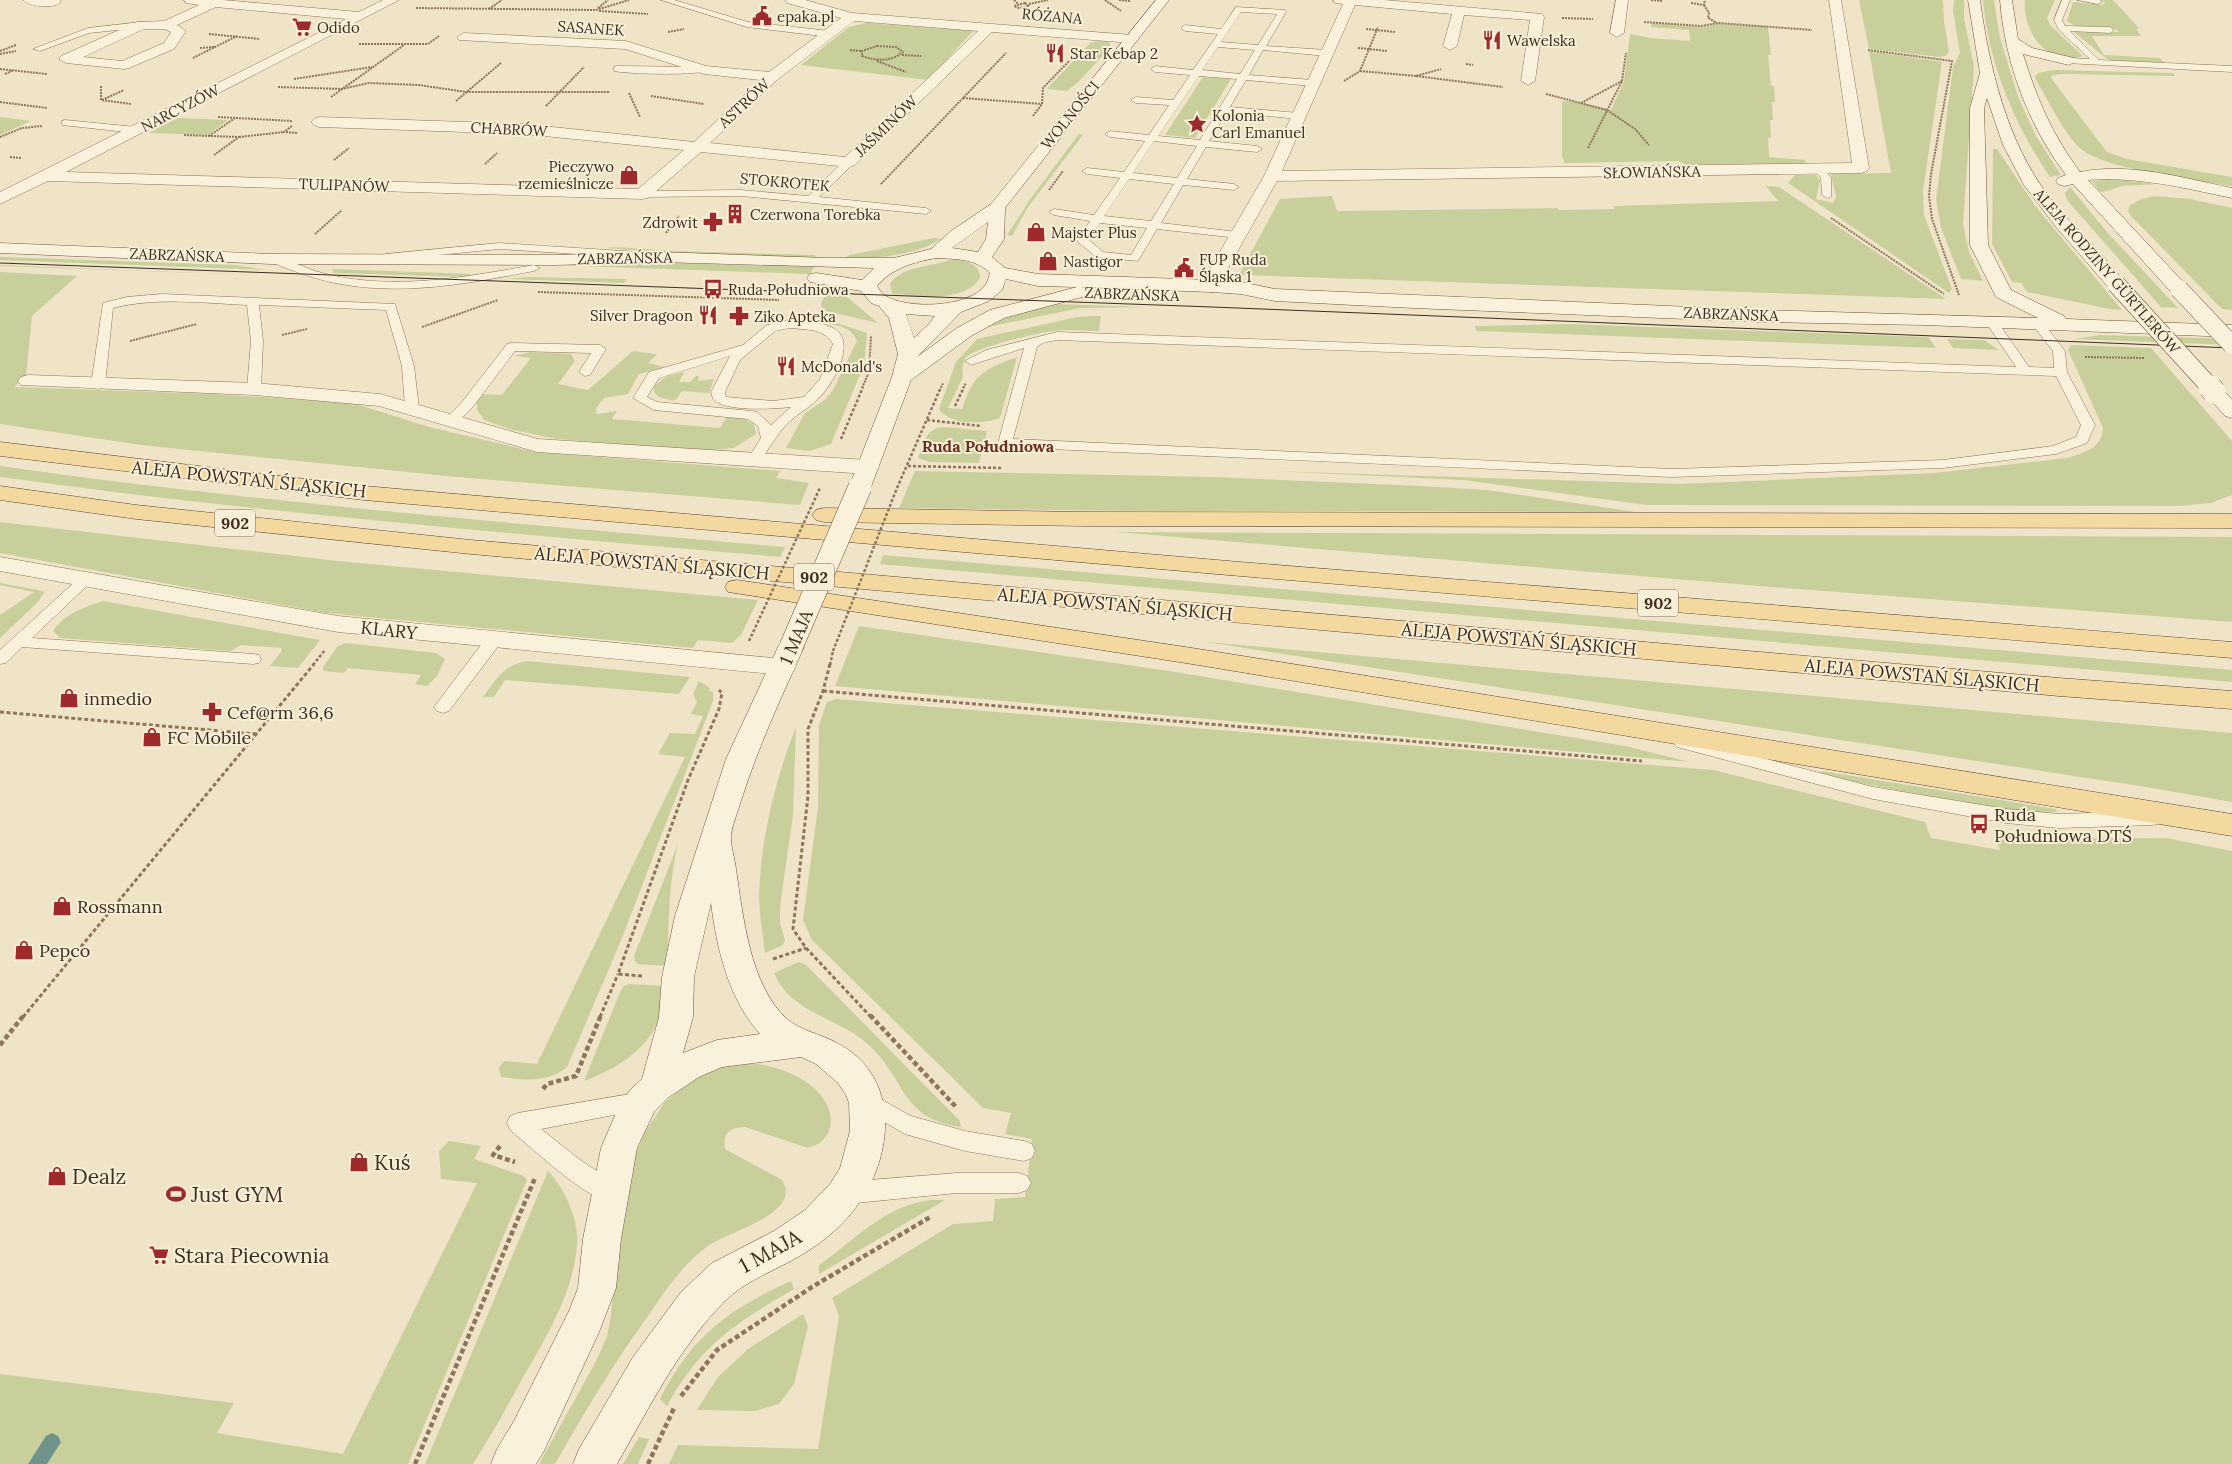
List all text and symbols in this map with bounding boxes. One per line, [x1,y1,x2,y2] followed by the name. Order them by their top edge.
[1021,4,1084,28] street label: RÓŻANA
[751,5,773,27] public building icon: epaka.pl
[777,7,834,26] place label: epaka.pl
[291,16,313,38] supermarket icon: Odido
[557,16,626,40] street label: SASANEK
[317,18,360,37] place label: Odido
[1481,29,1503,51] restaurant icon: Wawelska
[1507,31,1576,50] place label: Wawelska
[1044,42,1066,64] restaurant icon: Star Kebap 2
[1070,44,1158,63] place label: Star Kebap 2
[714,74,774,132] street label: ASTRÓW
[1037,77,1103,153] street label: WOLNOŚCI
[137,80,224,136] street label: NARCYZÓW
[850,91,922,161] street label: JAŚMINÓW
[1212,106,1305,142] place label: Kolonia Carl Emanuel
[1186,113,1208,135] place icon: Kolonia Carl Emanuel
[470,118,549,141] street label: CHABRÓW
[518,157,614,193] place label: Pieczywo rzemieślnicze
[1603,162,1701,182] street label: SŁOWIAŃSKA
[618,164,640,186] shop icon: Pieczywo rzemieślnicze
[739,169,832,195] street label: STOKROTEK
[298,174,391,196] street label: TULIPANÓW
[2029,184,2185,358] street label: ALEJA RODZINY GÜRTLERÓW
[724,203,746,225] building icon: Czerwona Torebka
[750,205,881,224] place label: Czerwona Torebka
[702,211,724,233] pharmacy icon: Zdrowit
[643,213,698,232] place label: Zdrowit
[1025,221,1047,243] shop icon: Majster Plus
[1051,223,1137,242] place label: Majster Plus
[129,244,226,266] street label: ZABRZAŃSKA
[577,248,673,268] street label: ZABRZAŃSKA
[1037,250,1059,272] shop icon: Nastigor
[1199,250,1267,286] place label: FUP Ruda Śląska 1
[1063,252,1123,271] place label: Nastigor
[1173,257,1195,279] public building icon: FUP Ruda Śląska 1
[702,278,724,300] bus stop icon: Ruda Południowa
[728,280,849,299] place label: Ruda Południowa
[1084,283,1181,305] street label: ZABRZAŃSKA
[1683,303,1780,325] street label: ZABRZAŃSKA
[697,304,719,326] restaurant icon: Silver Dragoon
[728,305,750,327] pharmacy icon: Ziko Apteka
[590,306,693,325] place label: Silver Dragoon
[754,307,836,326] place label: Ziko Apteka
[775,355,797,377] restaurant icon: McDonald's
[801,357,882,376] place label: McDonald's
[922,436,1055,456] district label: Ruda Południowa
[129,455,368,503] street label: ALEJA POWSTAŃ ŚLĄSKICH
[215,509,255,536] road number: 902
[532,541,771,585] street label: ALEJA POWSTAŃ ŚLĄSKICH
[794,564,834,590] road number: 902
[995,582,1234,626] street label: ALEJA POWSTAŃ ŚLĄSKICH
[1638,590,1678,616] road number: 902
[774,605,818,668] street label: 1 MAJA
[360,616,419,644] street label: KLARY
[1399,617,1638,661] street label: ALEJA POWSTAŃ ŚLĄSKICH
[1802,653,2041,697] street label: ALEJA POWSTAŃ ŚLĄSKICH
[58,687,80,709] shop icon: inmedio
[84,687,152,710] place label: inmedio
[201,701,223,723] pharmacy icon: Cef@rm 36,6
[227,701,334,724] place label: Cef@rm 36,6
[141,726,163,748] shop icon: FC Mobile
[167,726,251,749] place label: FC Mobile
[1994,803,2132,847] place label: Ruda Południowa DTŚ
[1968,813,1990,835] bus stop icon: Ruda Południowa DTŚ
[51,895,73,917] shop icon: Rossmann
[77,895,163,918] place label: Rossmann
[13,939,35,961] shop icon: Pepco
[39,939,90,962] place label: Pepco
[374,1149,410,1176] place label: Kuś
[348,1151,370,1173] shop icon: Kuś
[72,1163,126,1190] place label: Dealz
[46,1165,68,1187] shop icon: Dealz
[190,1181,283,1208] place label: Just GYM
[165,1183,187,1205] sports icon: Just GYM
[734,1223,807,1279] street label: 1 MAJA
[174,1242,330,1269] place label: Stara Piecownia
[148,1244,170,1266] supermarket icon: Stara Piecownia

